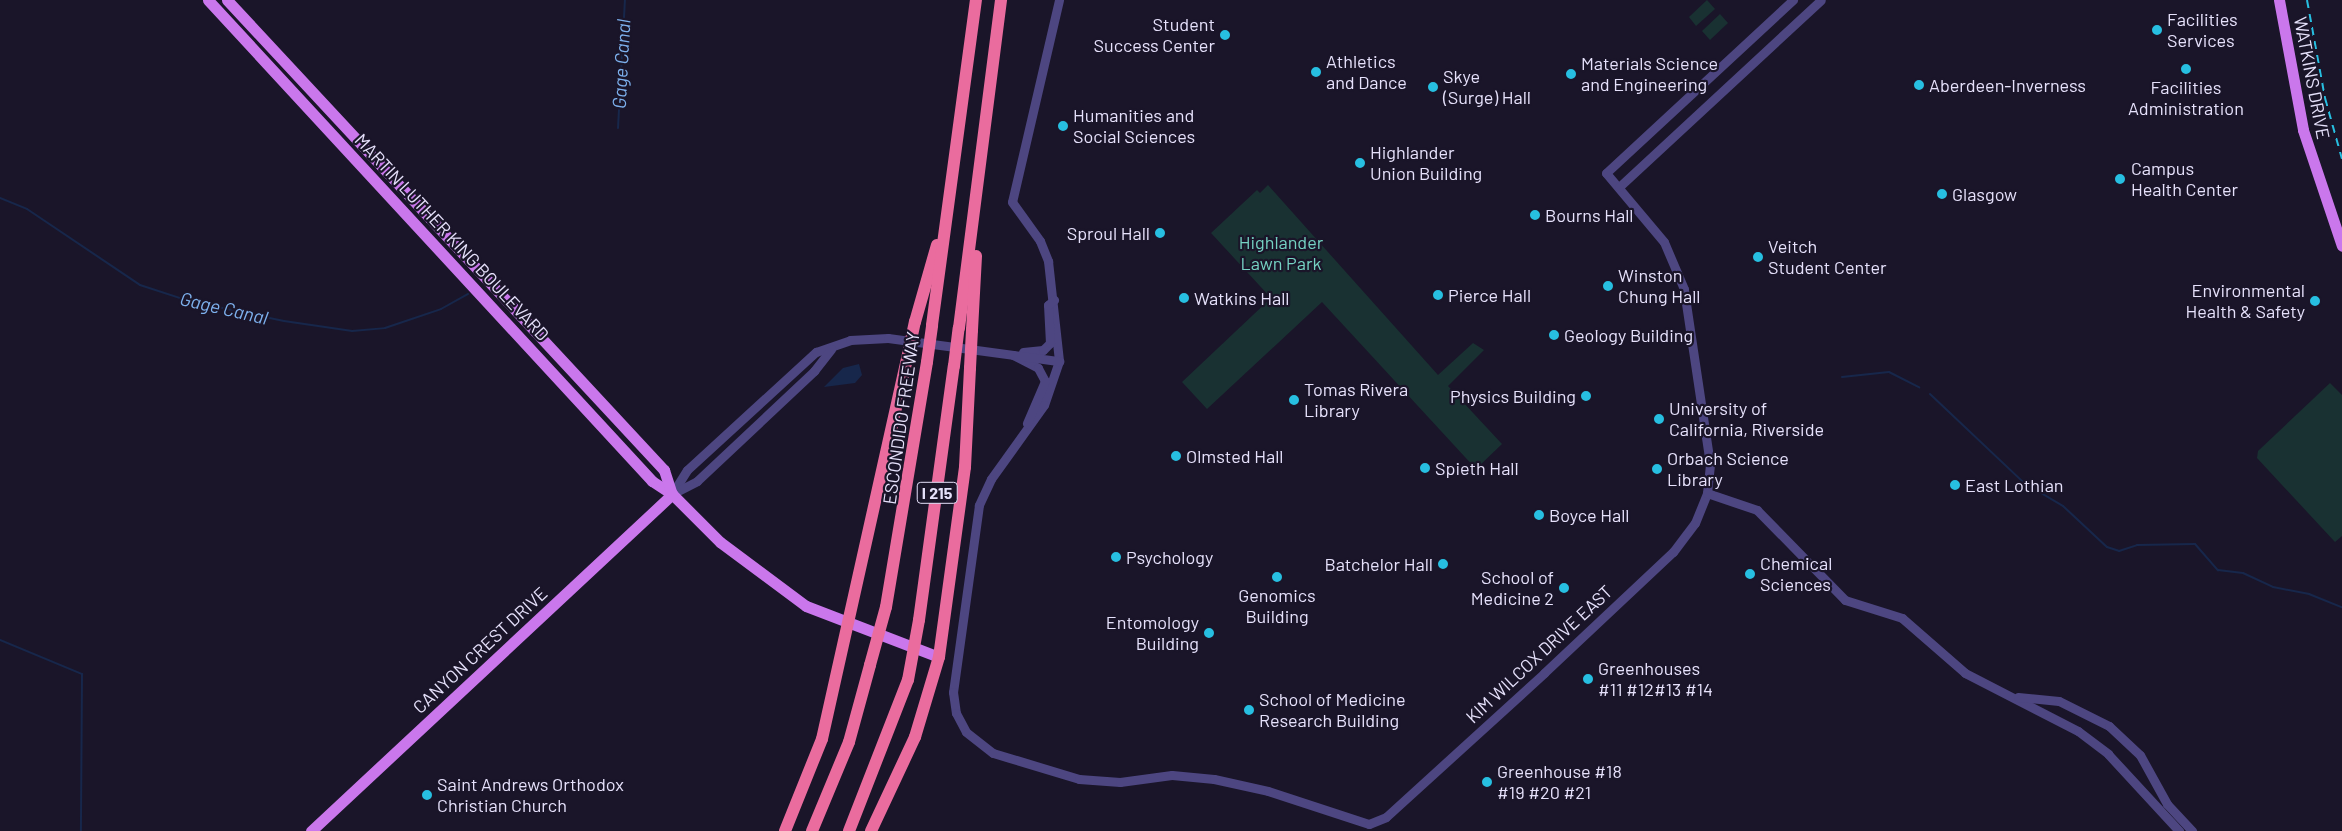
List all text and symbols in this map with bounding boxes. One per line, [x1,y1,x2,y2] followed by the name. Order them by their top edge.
[2167,9,2238,52] place label: Facilities Services
[1094,14,1215,56] place label: Student Success Center
[2290,15,2334,141] street label: WATKINS DRIVE
[607,19,635,109] water label: Gage Canal
[2151,24,2163,36] marker: Facilities Services
[1219,29,1231,41] marker: Student Success Center
[1326,51,1407,94] place label: Athletics and Dance
[1581,53,1718,96] place label: Materials Science and Engineering
[2180,63,2192,75] marker: Facilities Administration
[1310,66,1322,78] marker: Athletics and Dance
[1443,66,1531,108] place label: Skye (Surge) Hall
[1565,68,1577,80] marker: Materials Science and Engineering
[1929,74,2086,96] place label: Aberdeen-Inverness
[2128,77,2244,120] place label: Facilities Administration
[1913,79,1925,91] marker: Aberdeen-Inverness
[1427,81,1439,93] marker: Skye (Surge) Hall
[1073,105,1195,148] place label: Humanities and Social Sciences
[1057,120,1069,132] marker: Humanities and Social Sciences
[350,129,554,345] street label: MARTIN LUTHER KING BOULEVARD
[1370,142,1482,184] place label: Highlander Union Building
[1354,157,1366,169] marker: Highlander Union Building
[2131,158,2238,200] place label: Campus Health Center
[2113,172,2127,186] marker: Campus Health Center
[1952,183,2017,205] place label: Glasgow
[1936,188,1948,200] marker: Glasgow
[1545,204,1634,226] place label: Bourns Hall
[1529,209,1541,221] marker: Bourns Hall
[1067,222,1150,244] place label: Sproul Hall
[1154,227,1166,239] marker: Sproul Hall
[1239,232,1323,274] park label: Highlander Lawn Park
[1768,236,1887,278] place label: Veitch Student Center
[1752,251,1764,263] marker: Veitch Student Center
[1618,265,1700,308] place label: Winston Chung Hall
[1602,280,1614,292] marker: Winston Chung Hall
[2186,280,2305,322] place label: Environmental Health & Safety
[1448,284,1531,306] place label: Pierce Hall
[178,287,270,329] water label: Gage Canal
[1194,287,1289,309] place label: Watkins Hall
[1432,289,1444,301] marker: Pierce Hall
[1178,292,1190,304] marker: Watkins Hall
[2309,295,2321,307] marker: Environmental Health & Safety
[1564,324,1693,346] place label: Geology Building
[1548,329,1560,341] marker: Geology Building
[878,330,924,506] street label: ESCONDIDO FREEWAY
[1304,379,1408,422] place label: Tomas Rivera Library
[1450,385,1576,407] place label: Physics Building
[1580,390,1592,402] marker: Physics Building
[1288,394,1300,406] marker: Tomas Rivera Library
[1669,398,1824,440] place label: University of California, Riverside
[1653,413,1665,425] marker: University of California, Riverside
[1186,445,1283,467] place label: Olmsted Hall
[1667,448,1789,490] place label: Orbach Science Library
[1170,450,1182,462] marker: Olmsted Hall
[1435,457,1519,479] place label: Spieth Hall
[1419,462,1431,474] marker: Spieth Hall
[1651,463,1663,475] marker: Orbach Science Library
[1965,474,2064,496] place label: East Lothian
[916,479,958,506] road number: I 215
[1949,479,1961,491] marker: East Lothian
[1549,504,1629,526] place label: Boyce Hall
[1533,509,1545,521] marker: Boyce Hall
[1126,546,1213,568] place label: Psychology
[1110,551,1122,563] marker: Psychology
[1325,553,1433,575] place label: Batchelor Hall
[1760,553,1832,596] place label: Chemical Sciences
[1437,558,1449,570] marker: Batchelor Hall
[1471,567,1554,610] place label: School of Medicine 2
[1744,568,1756,580] marker: Chemical Sciences
[1271,571,1283,583] marker: Genomics Building
[1461,581,1617,727] street label: KIM WILCOX DRIVE EAST
[408,582,552,718] street label: CANYON CREST DRIVE
[1558,582,1570,594] marker: School of Medicine 2
[1238,585,1316,628] place label: Genomics Building
[1106,612,1199,654] place label: Entomology Building
[1203,627,1215,639] marker: Entomology Building
[1598,658,1713,701] place label: Greenhouses #11 #12#13 #14
[1582,673,1594,685] marker: Greenhouses #11 #12#13 #14
[1259,689,1406,732] place label: School of Medicine Research Building
[1243,704,1255,716] marker: School of Medicine Research Building
[1497,761,1622,804] place label: Greenhouse #18 #19 #20 #21
[437,774,624,816] place label: Saint Andrews Orthodox Christian Church
[1481,776,1493,788] marker: Greenhouse #18 #19 #20 #21
[421,789,433,801] marker: Saint Andrews Orthodox Christian Church

